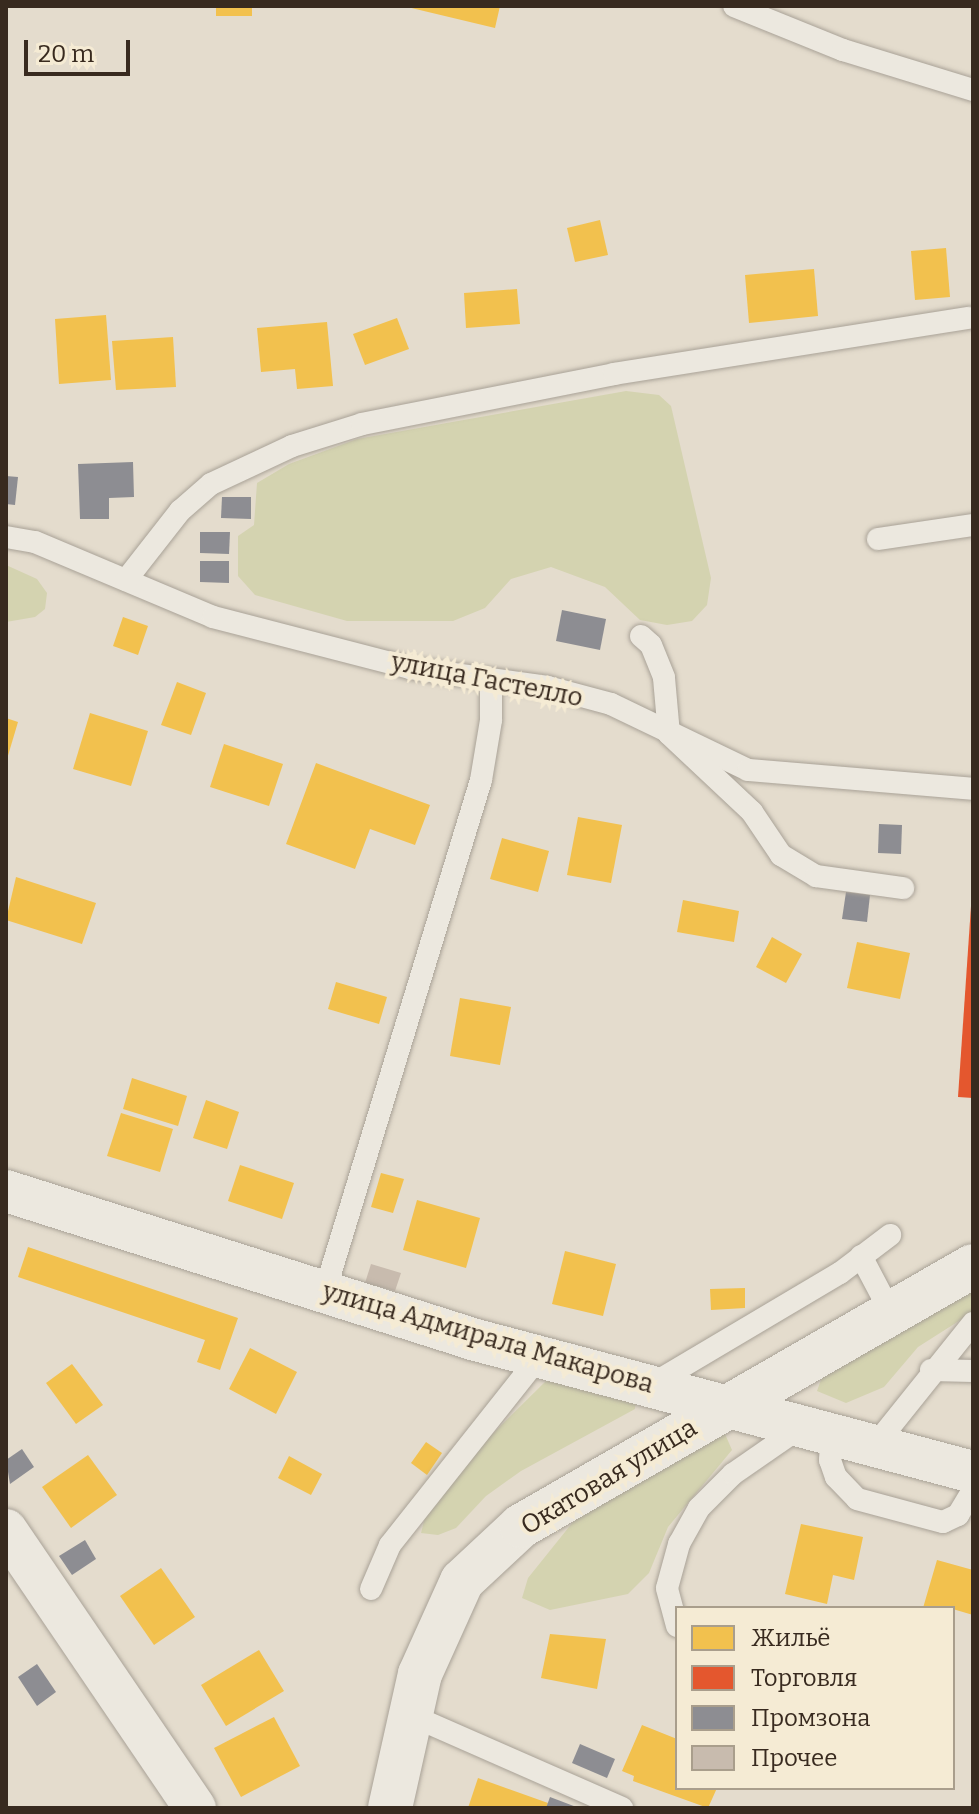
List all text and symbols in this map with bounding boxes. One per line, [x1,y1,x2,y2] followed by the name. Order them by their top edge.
[28,24,134,74] scale bar
[38,40,94,68] text: 20 m
[389,646,585,714] street label: улица Гастелло
[319,1276,657,1400] street label: улица Адмирала Макарова
[515,1412,703,1542] street label: Окатовая улица
[675,1606,955,1790] legend
[751,1624,830,1652] text: Жильё
[751,1664,857,1692] text: Торговля
[751,1704,870,1732] text: Промзона
[751,1744,837,1772] text: Прочее

